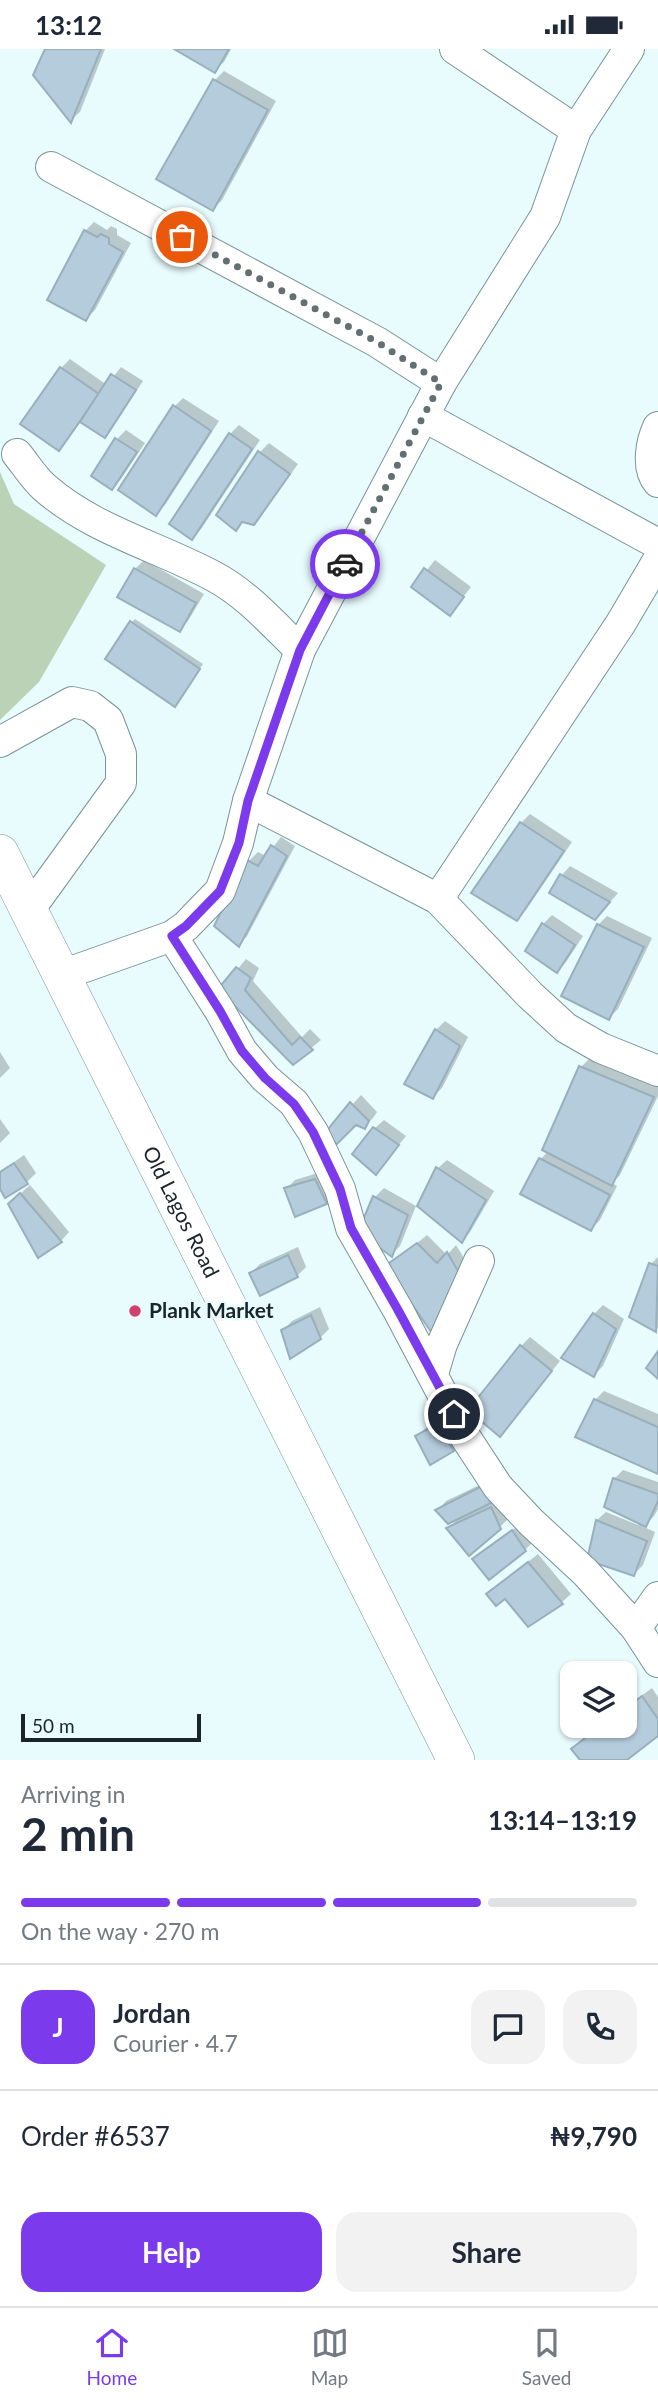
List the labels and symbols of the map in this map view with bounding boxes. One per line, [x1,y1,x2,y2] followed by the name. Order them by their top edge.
[152,207,212,267] pin
[310,529,380,599] courier
[138,1142,225,1281] street label: Old Lagos Road
[149,1297,274,1322] place label: Plank Market
[127,1303,143,1319] marker: Plank Market
[424,1384,484,1444] pin
[21,1711,201,1743] scale bar

